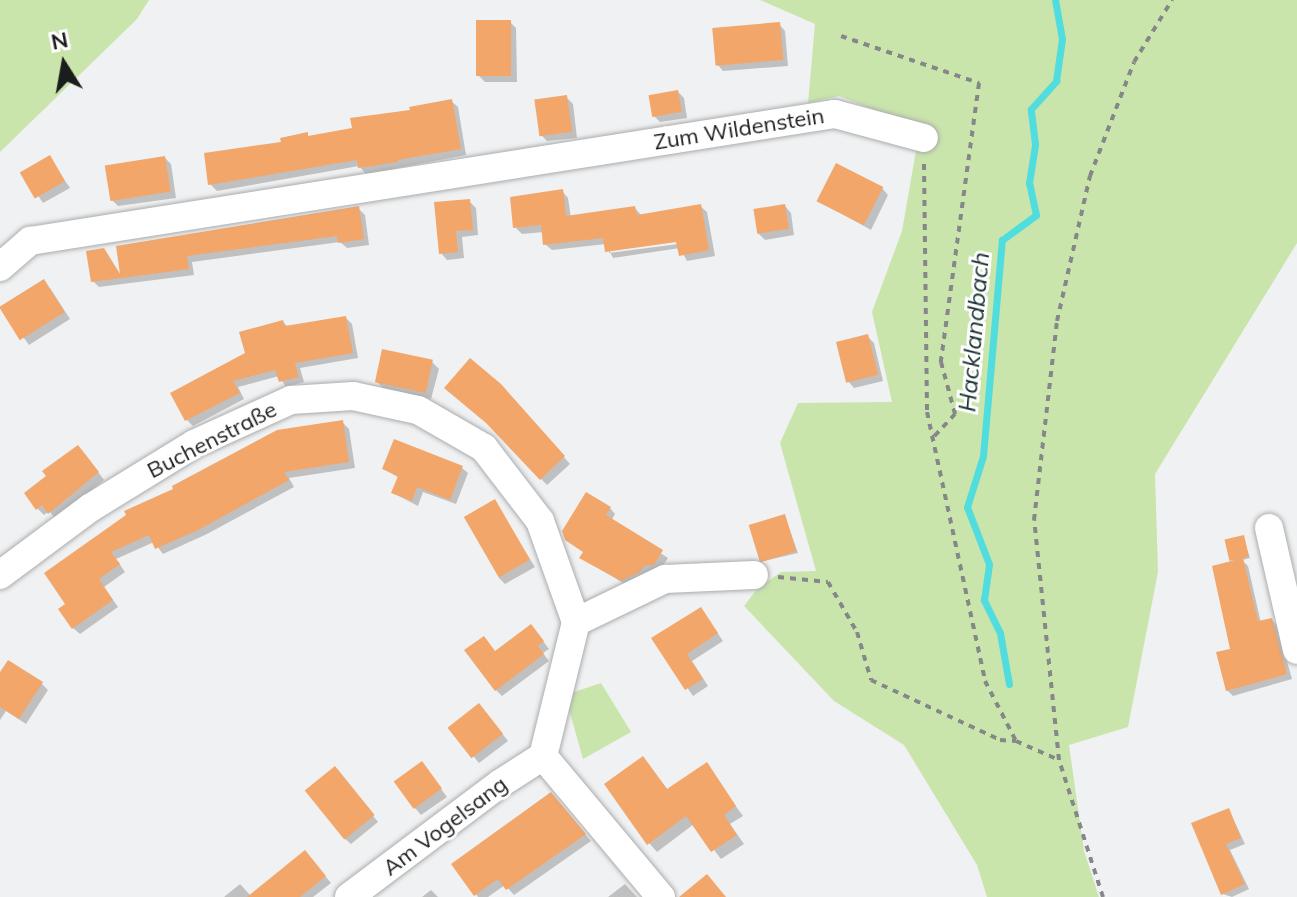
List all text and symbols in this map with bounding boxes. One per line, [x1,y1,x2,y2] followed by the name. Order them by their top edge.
[24,24,104,104] north arrow
[49,25,70,56] text: N
[652,102,826,156] street label: Zum Wildenstein
[953,251,995,413] water label: Hacklandbach
[143,396,281,484] street label: Buchenstraße
[378,771,512,881] street label: Am Vogelsang

